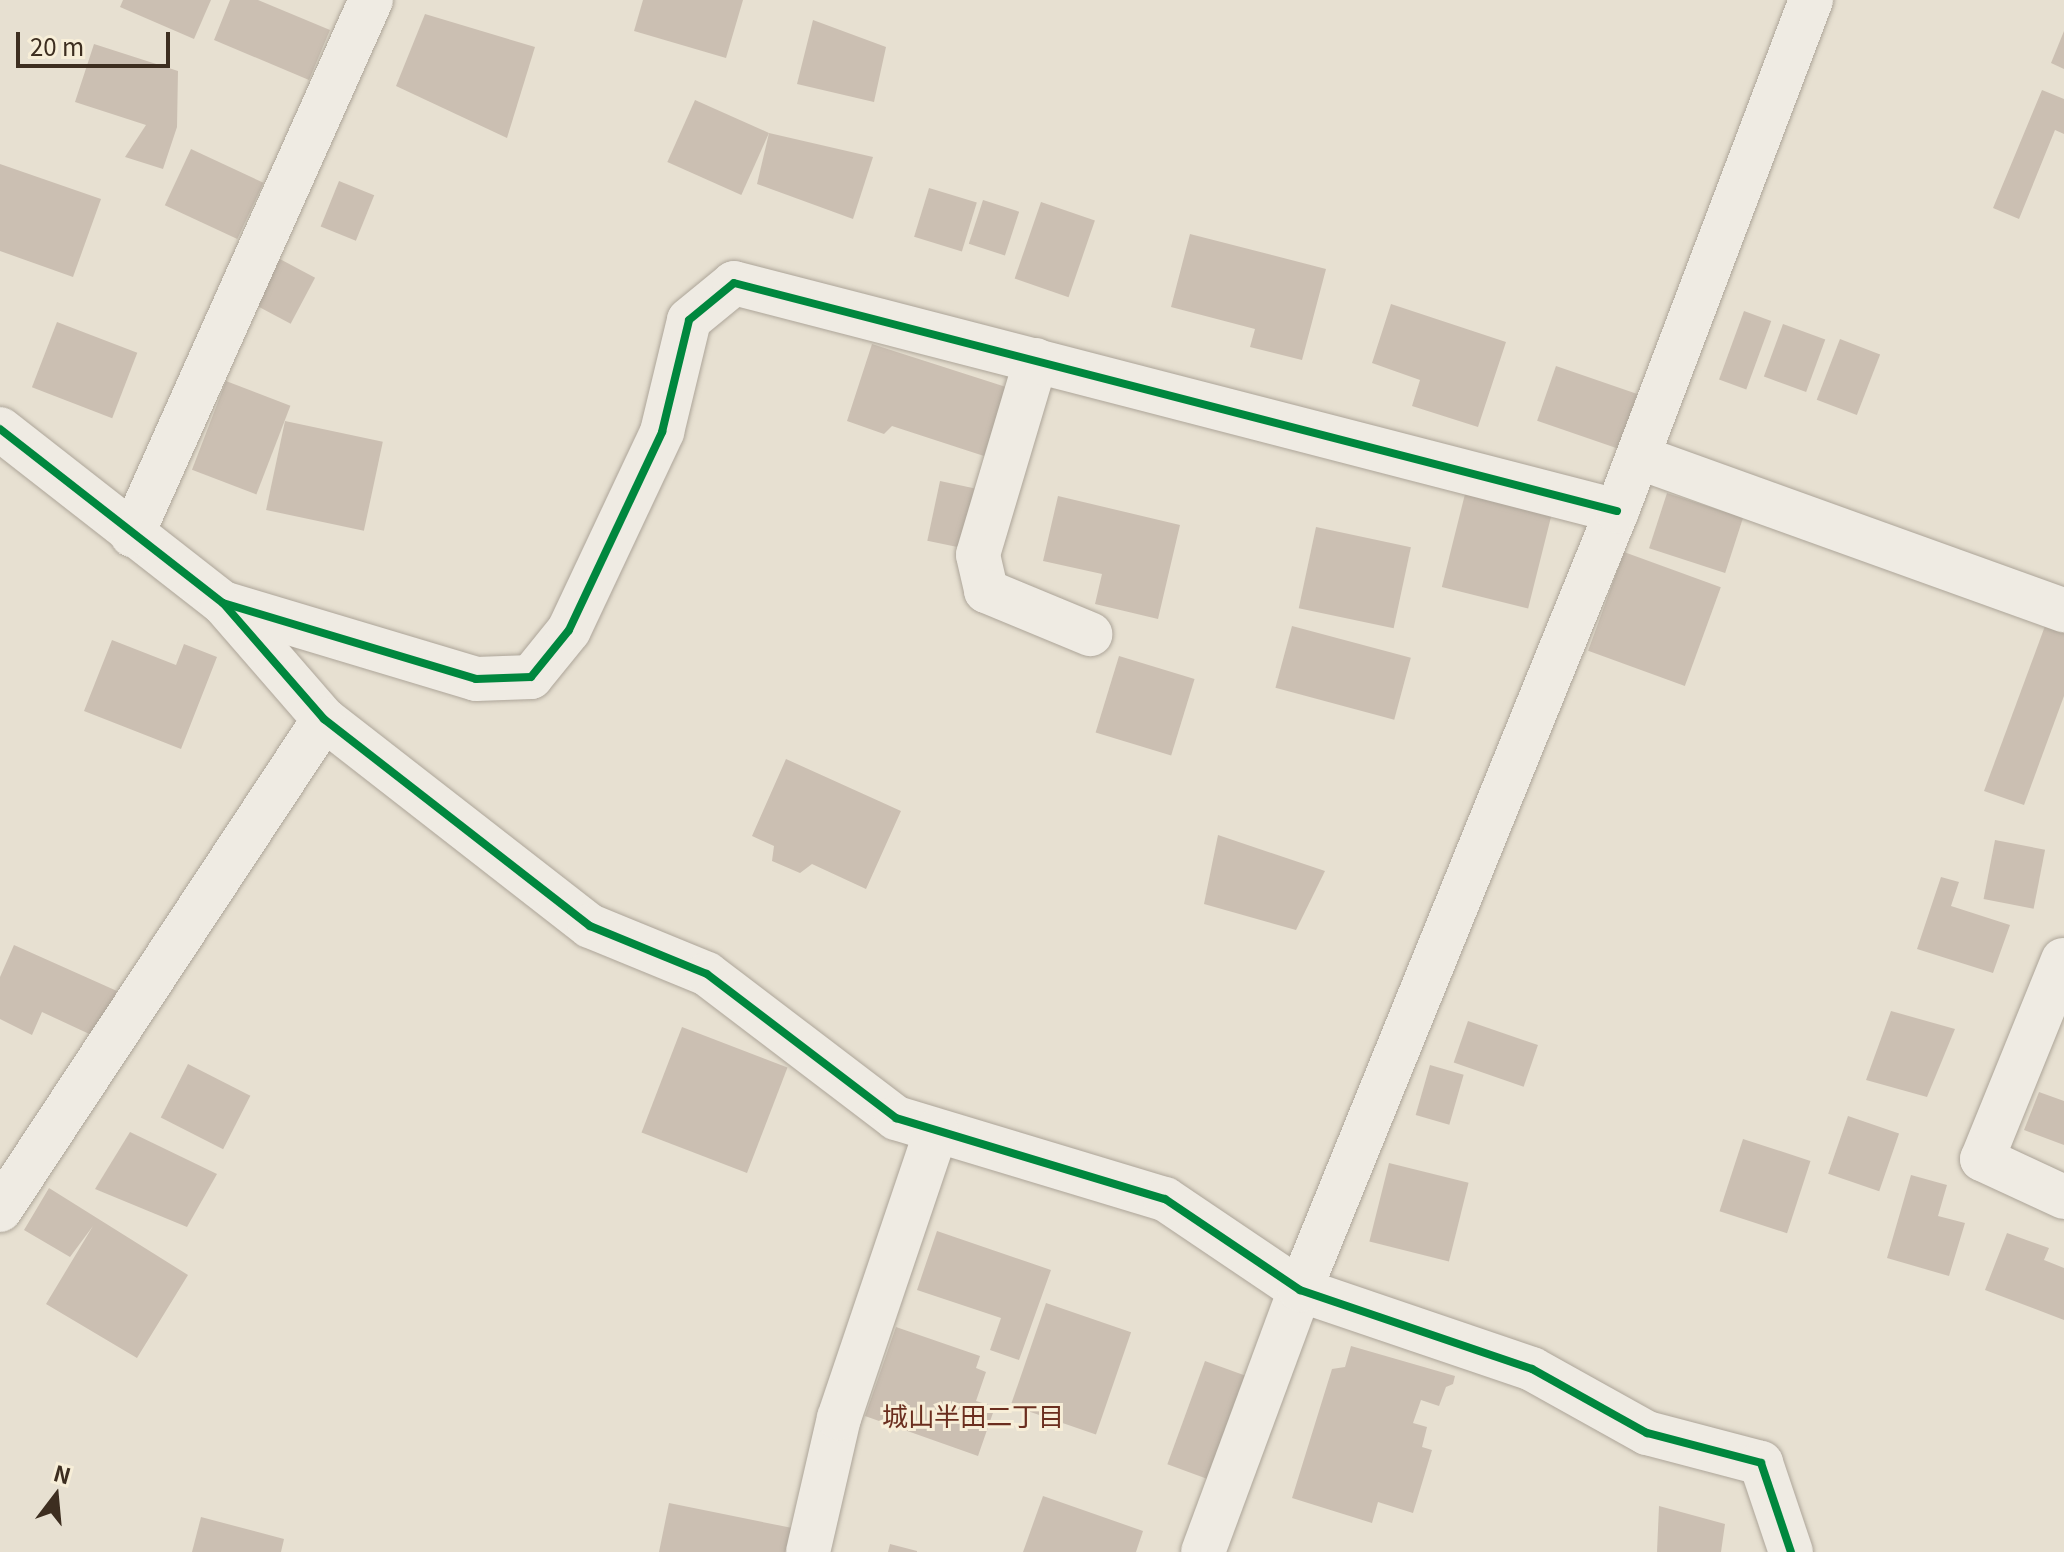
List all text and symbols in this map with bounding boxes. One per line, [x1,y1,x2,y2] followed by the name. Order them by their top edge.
[20,16,174,66] scale bar
[30,28,84,63] text: 20 m
[882,1399,1064,1431] district label: 城山半田二丁目
[50,1455,75,1491] text: N
[16,1456,96,1536] north arrow

